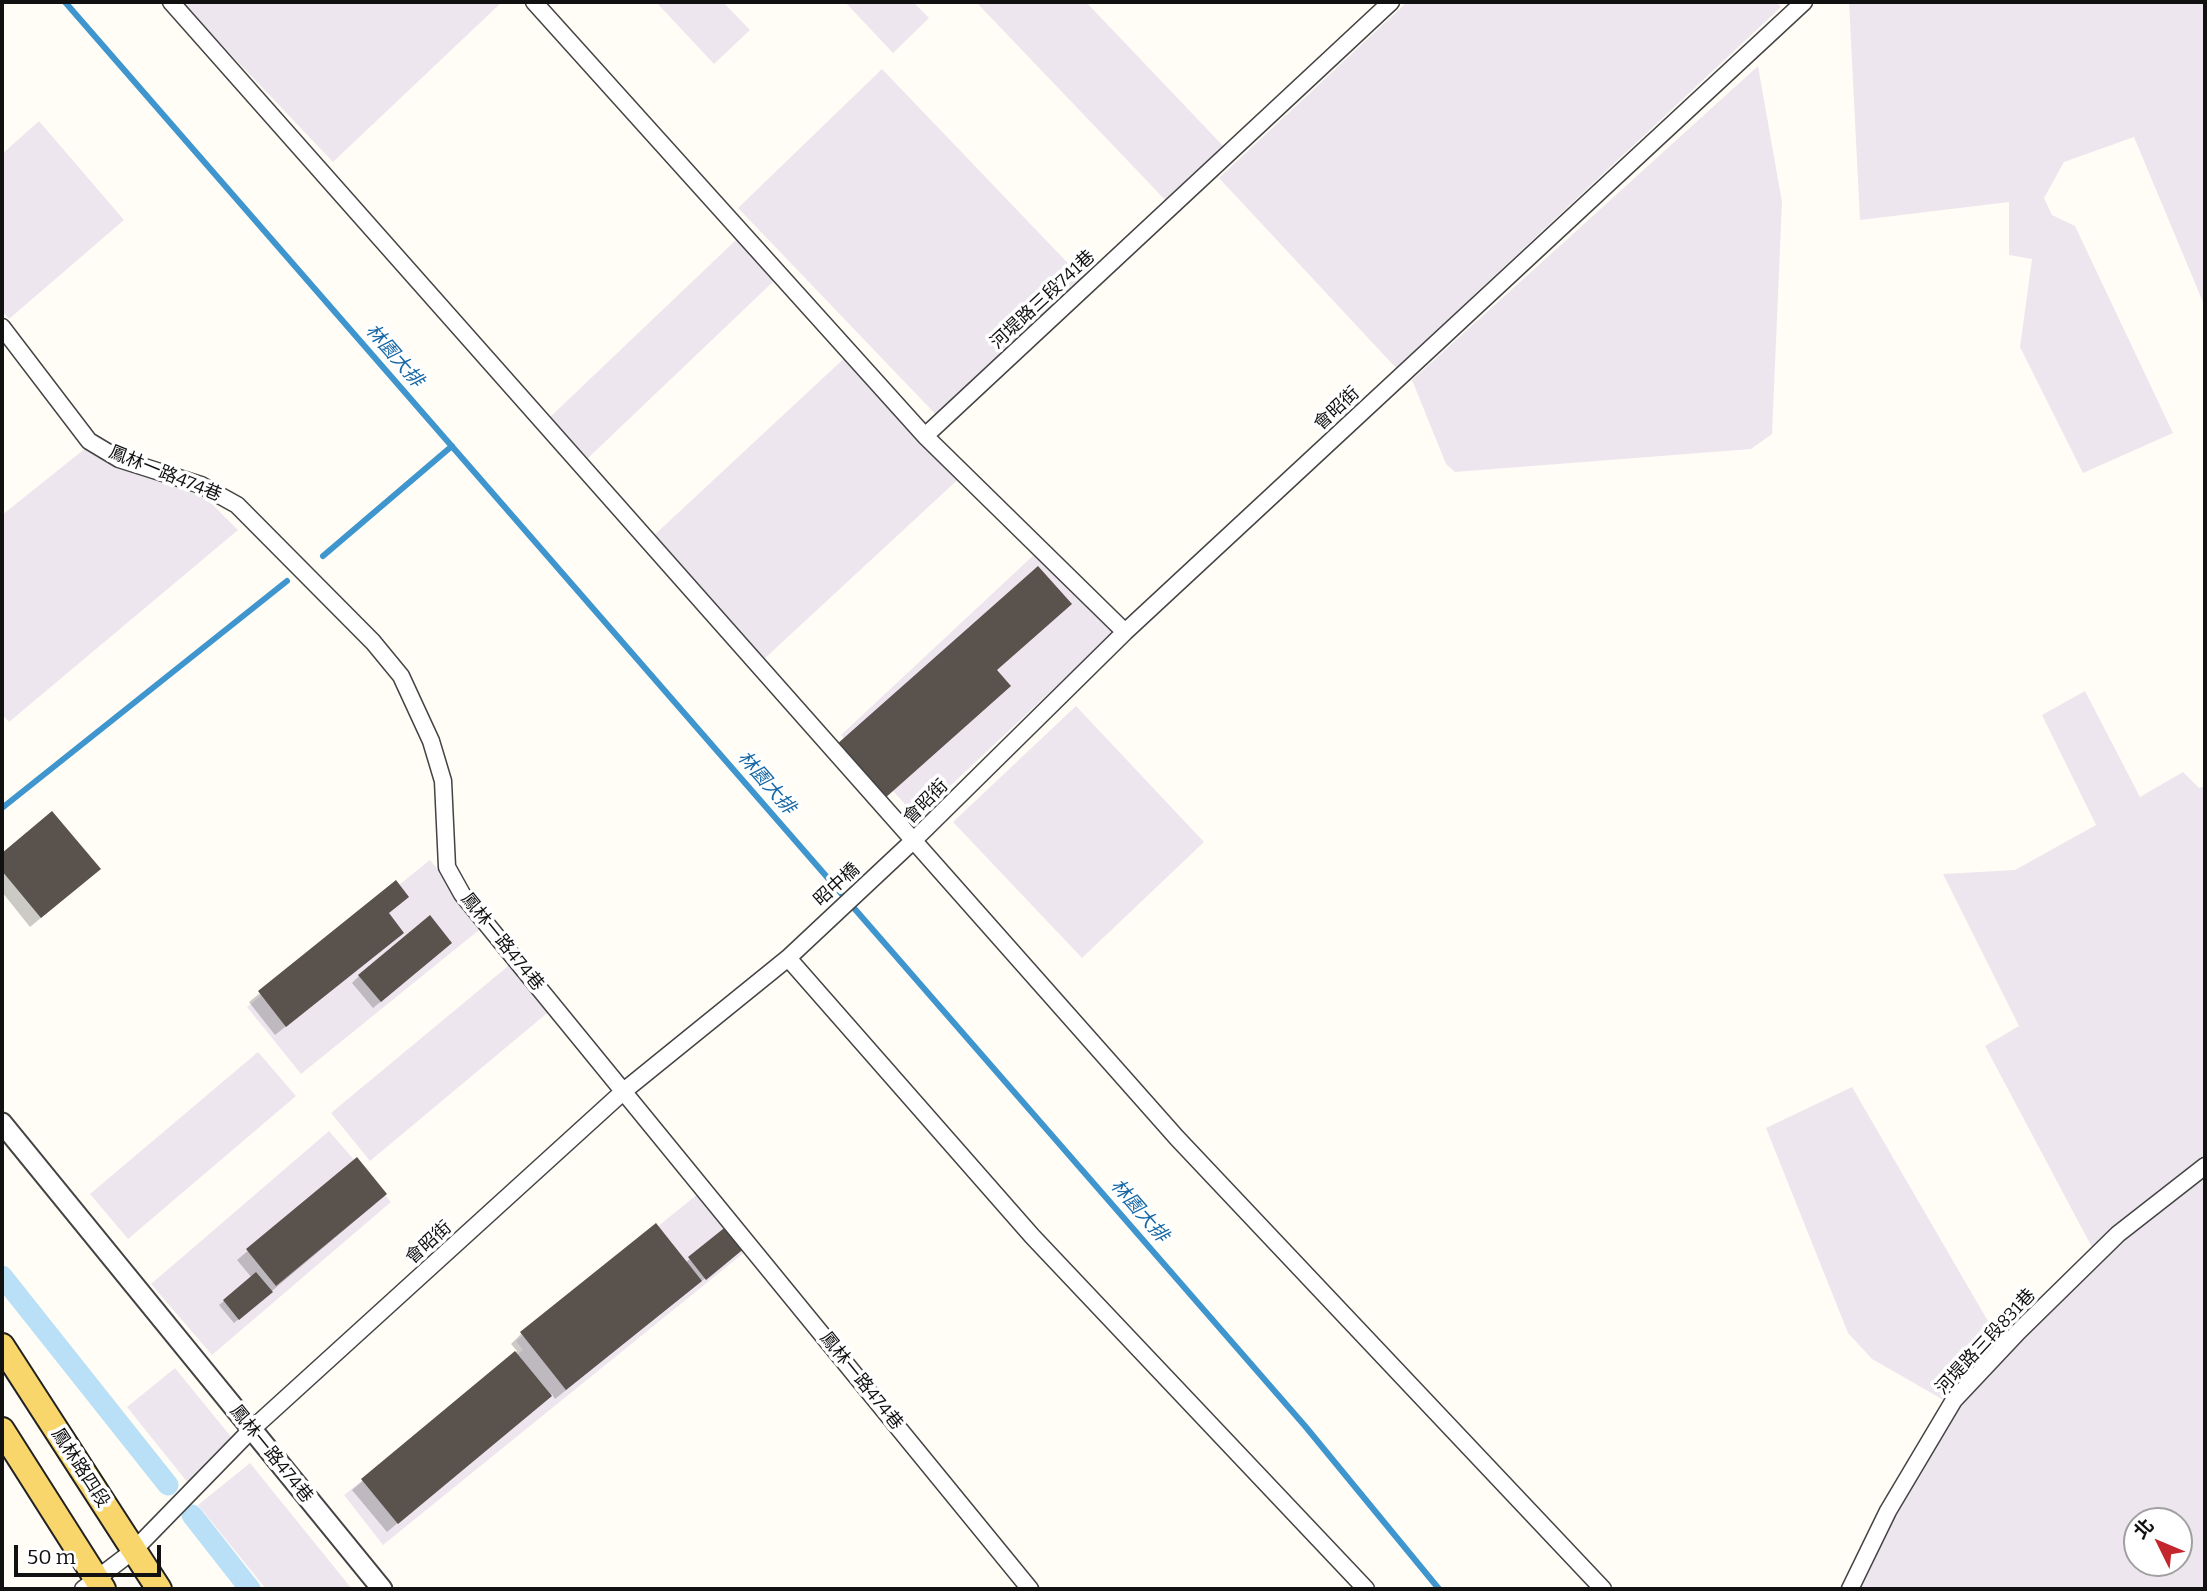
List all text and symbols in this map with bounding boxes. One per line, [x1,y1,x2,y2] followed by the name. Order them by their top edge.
[986,246,1100,354] street label: 河堤路三段741巷
[360,320,428,392] water label: 林園大排
[1310,383,1364,435] street label: 會昭街
[106,442,224,506] street label: 鳳林一路474巷
[732,747,800,819] water label: 林園大排
[899,775,953,829] street label: 會昭街
[810,859,864,911] street label: 昭中橋
[456,889,548,995] street label: 鳳林一路474巷
[1105,1175,1173,1247] water label: 林園大排
[402,1217,456,1269] street label: 會昭街
[1932,1285,2040,1399] street label: 河堤路三段831巷
[815,1328,907,1434] street label: 鳳林一路474巷
[225,1401,317,1507] street label: 鳳林一路474巷
[46,1424,114,1512] street label: 鳳林路四段
[2123,1507,2193,1577] north arrow
[2129,1514,2159,1544] text: 北
[18,1532,164,1576] scale bar
[27,1544,76,1570] text: 50 m

